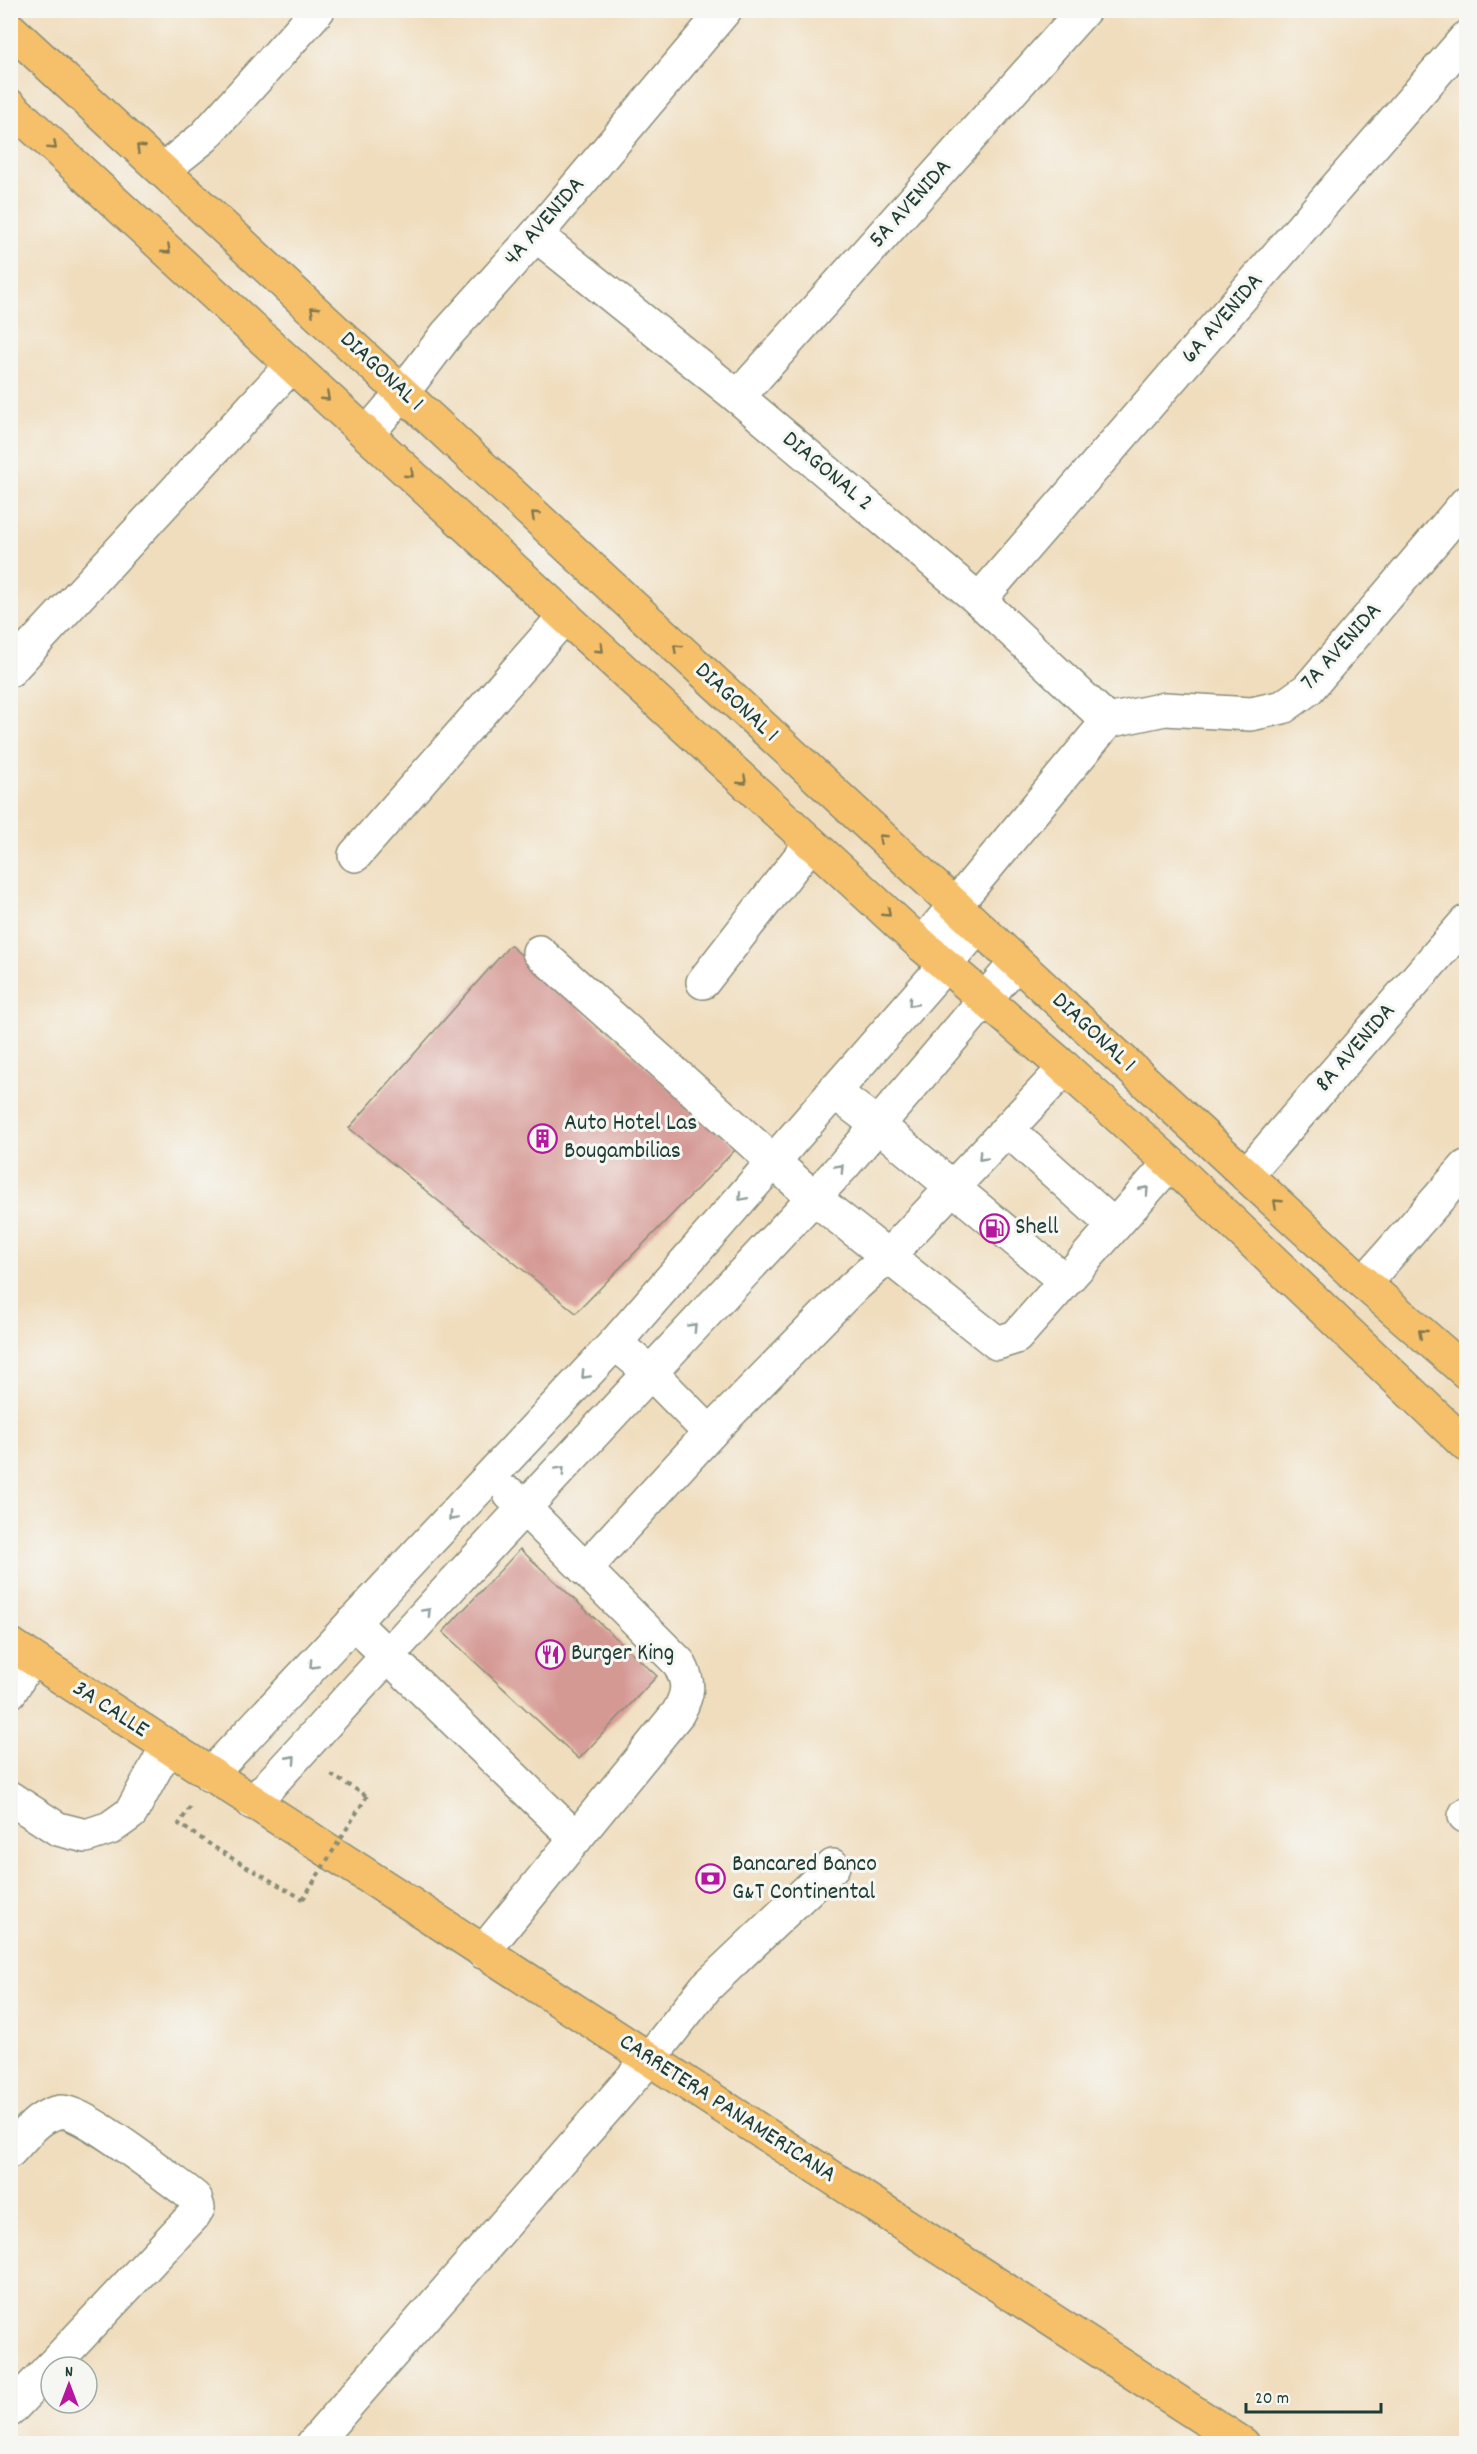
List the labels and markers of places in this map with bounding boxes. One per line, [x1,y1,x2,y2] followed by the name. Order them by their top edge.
[564,1107,697,1169] place label: Auto Hotel Las Bougambilias
[527,1122,559,1154] building icon: Auto Hotel Las Bougambilias
[1015,1211,1059,1245] place label: Shell
[978,1212,1010,1244] fuel station icon: Shell
[571,1637,674,1671] place label: Burger King
[534,1638,566,1670] restaurant icon: Burger King
[732,1848,877,1910] place label: Bancared Banco G&T Continental
[695,1863,727,1895] bank icon: Bancared Banco G&T Continental

